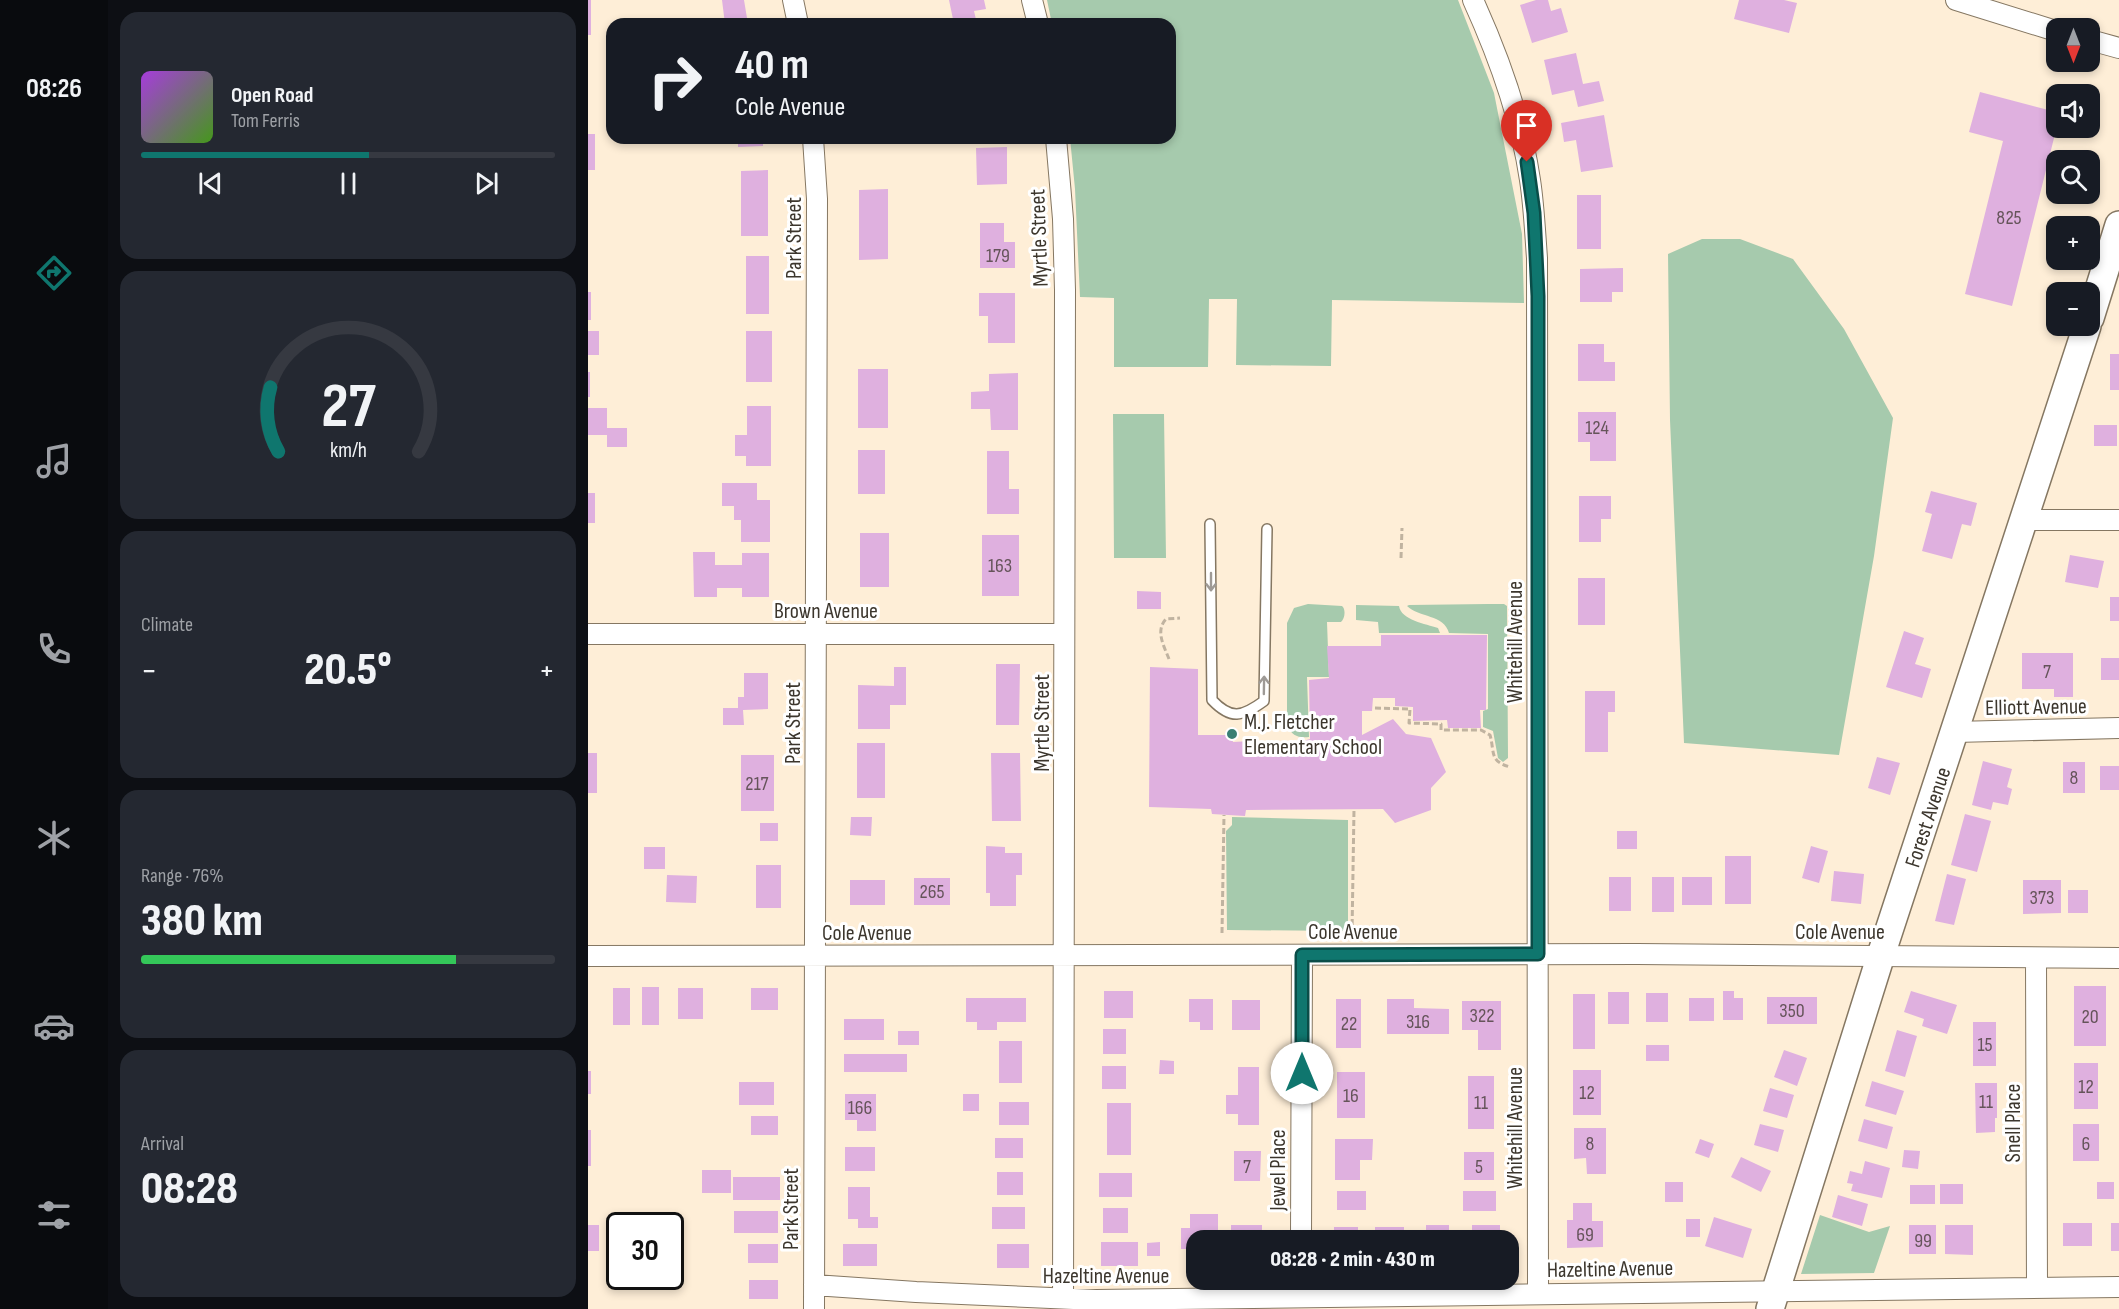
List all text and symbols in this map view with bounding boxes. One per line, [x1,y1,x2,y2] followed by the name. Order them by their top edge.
[2046,18,2100,72] north arrow
[2046,18,2100,336] map controls
[735,40,809,91] text: 40 m
[636,42,714,120] icon: right
[26,73,82,105] text: 08:26
[231,82,313,109] text: Open Road
[2046,84,2100,138] button: sound
[735,91,845,123] text: Cole Avenue
[1501,100,1552,162] pin
[231,109,300,133] text: Tom Ferris
[1510,109,1543,142] icon: arrive
[2046,150,2100,204] button: search
[194,167,227,200] icon: previous
[332,167,365,200] icon: pause
[470,167,503,200] icon: next
[1024,188,1055,287] street label: Myrtle Street
[781,197,808,279] street label: Park Street
[1996,206,2022,230] house number: 825
[2046,216,2100,270] button: +
[986,244,1010,268] house number: 179
[33,252,75,294] icon: directions
[2046,282,2100,336] button: −
[321,370,376,445] text: 27
[1585,416,1609,440] house number: 124
[329,439,367,464] text: km/h
[33,440,75,482] icon: music
[988,554,1012,578] house number: 163
[1205,572,1217,592] one-way arrow
[1502,581,1529,703] street label: Whitehill Avenue
[774,598,878,625] street label: Brown Avenue
[141,613,193,637] text: Climate
[33,628,75,670] icon: phone
[304,643,392,698] text: 20.5°
[141,651,157,691] text: −
[539,651,555,691] text: +
[2043,660,2051,684] house number: 7
[1029,674,1056,772] street label: Myrtle Street
[1258,675,1270,695] one-way arrow
[780,682,807,764] street label: Park Street
[1985,693,2087,722] street label: Elliott Avenue
[1244,709,1382,761] place label: M.J. Fletcher Elementary School
[1225,727,1239,741] marker: M.J. Fletcher Elementary School
[1900,764,1957,871] street label: Forest Avenue
[2070,766,2078,790] house number: 8
[745,772,769,796] house number: 217
[33,817,75,859] icon: climate
[141,864,224,888] text: Range · 76%
[919,880,945,904] house number: 265
[2030,886,2054,910] house number: 373
[141,894,263,949] text: 380 km
[1308,919,1398,946] street label: Cole Avenue
[1795,919,1885,946] street label: Cole Avenue
[822,920,912,947] street label: Cole Avenue
[1779,999,1805,1023] house number: 350
[1470,1004,1494,1028] house number: 322
[33,1005,75,1047] icon: car
[2081,1005,2099,1029] house number: 20
[1406,1010,1430,1034] house number: 316
[1341,1012,1357,1036] house number: 22
[1977,1033,1993,1057] house number: 15
[1270,1041,1334,1105] position arrow
[1502,1067,1529,1189] street label: Whitehill Avenue
[2078,1075,2094,1099] house number: 12
[1579,1081,1595,1105] house number: 12
[1343,1084,1359,1108] house number: 16
[2000,1084,2027,1162] street label: Snell Place
[1979,1090,1993,1114] house number: 11
[1474,1091,1488,1115] house number: 11
[848,1096,872,1120] house number: 166
[1265,1129,1292,1212] street label: Jewel Place
[141,1132,184,1156] text: Arrival
[1586,1132,1594,1156] house number: 8
[2082,1132,2090,1156] house number: 6
[1243,1155,1251,1179] house number: 7
[1475,1155,1483,1179] house number: 5
[141,1162,238,1217] text: 08:28
[778,1168,805,1250] street label: Park Street
[33,1194,75,1236] icon: filters
[606,1212,684,1290] speed limit sign: 30
[1576,1223,1594,1247] house number: 69
[1914,1229,1932,1253] house number: 99
[1270,1246,1435,1273] text: 08:28 · 2 min · 430 m
[1547,1255,1674,1284] street label: Hazeltine Avenue
[1043,1263,1169,1290] street label: Hazeltine Avenue

